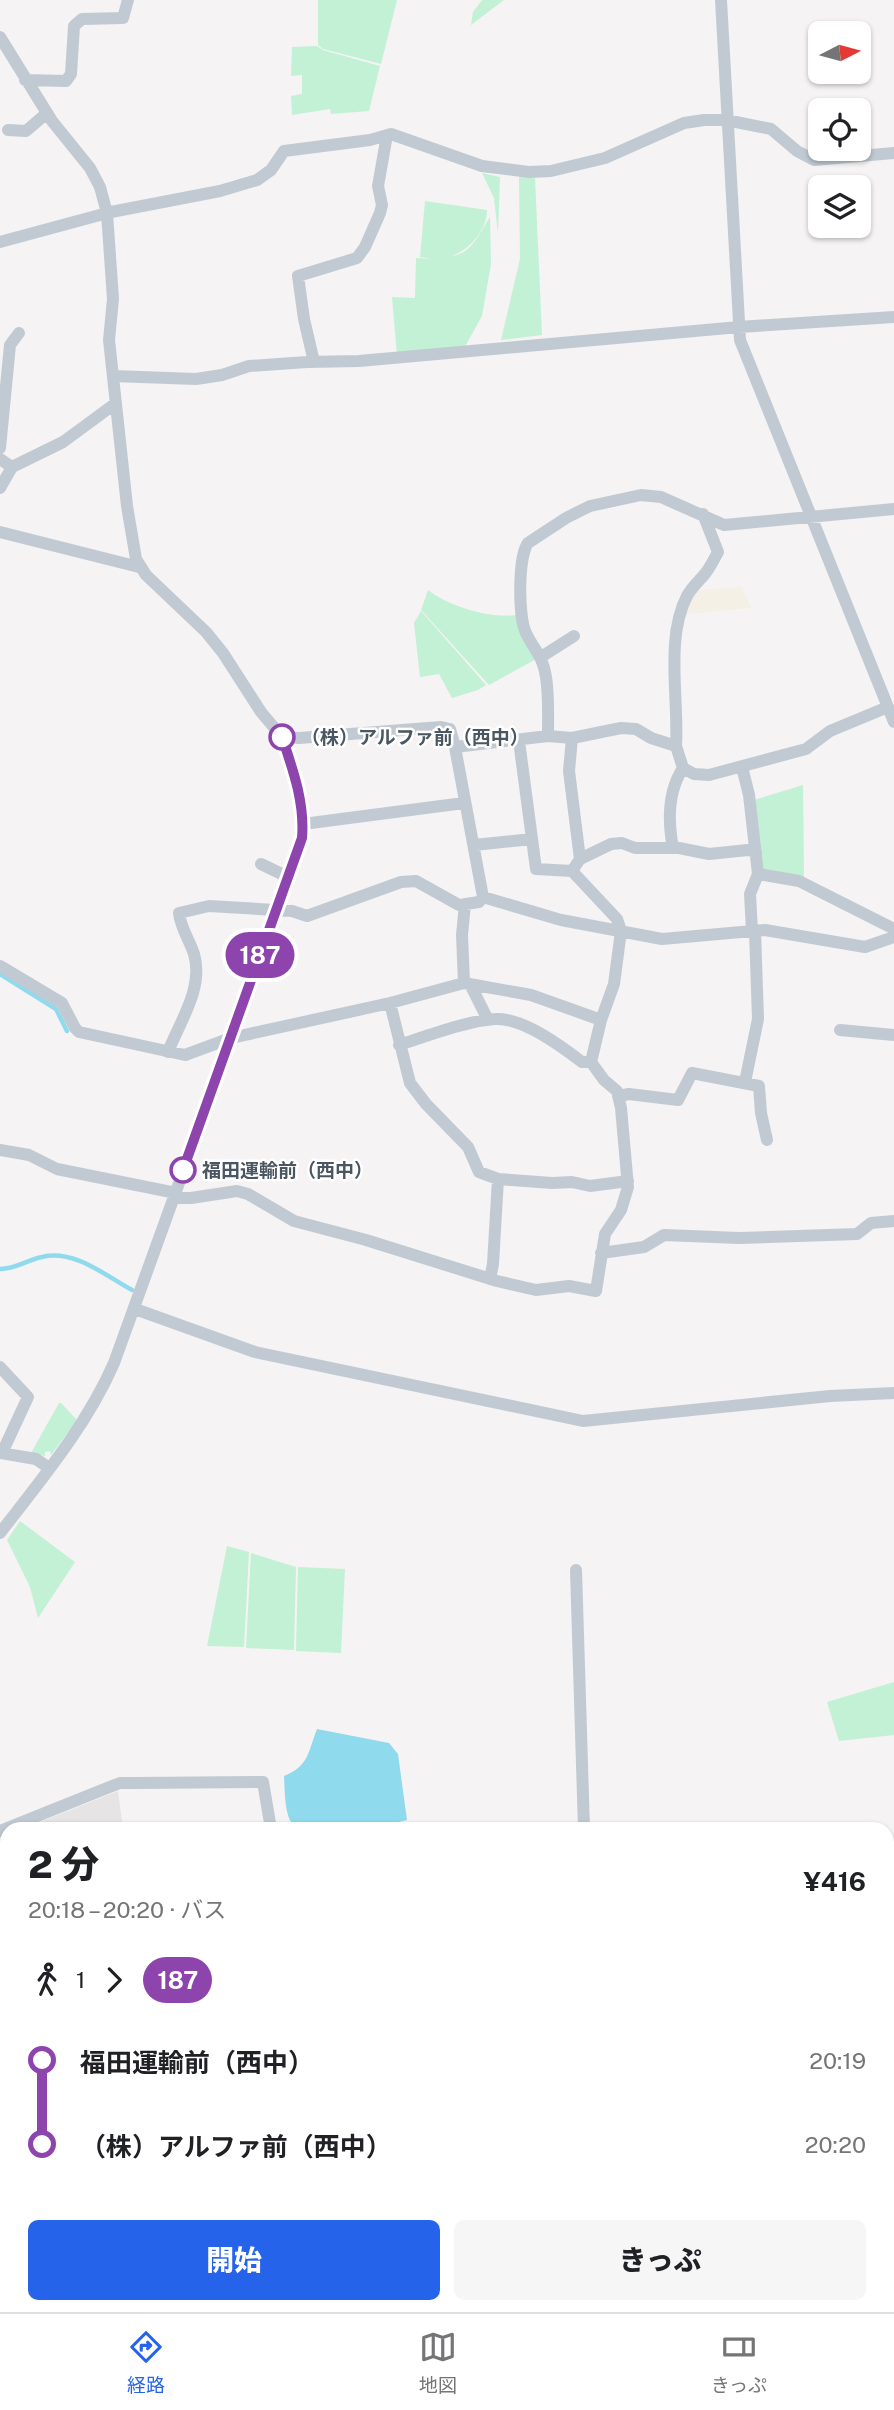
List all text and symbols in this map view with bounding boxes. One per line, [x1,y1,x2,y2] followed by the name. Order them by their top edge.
[808,21,872,84] north arrow
[808,21,871,238] map controls
[808,98,871,161] button: locate
[808,175,871,238] button: layers
[269,724,295,750] marker: （株）アルファ前（西中）
[301,726,529,748] place label: （株）アルファ前（西中）
[220,932,300,978] line badge: 187
[239,941,281,969] text: 187
[170,1157,196,1183] marker: 福田運輸前（西中）
[202,1159,373,1181] place label: 福田運輸前（西中）
[28,1842,99,1887] text: 2 分
[804,1866,866,1897] text: ¥416
[28,1896,226,1923] text: 20:18 – 20:20 · バス
[28,1961,66,1999] icon: walk
[95,1961,133,1999] icon: forward
[76,1966,85,1993] text: 1
[157,1966,198,1994] text: 187
[80,2047,314,2078] text: 福田運輸前（西中）
[809,2047,866,2074] text: 20:19
[80,2131,392,2162] text: （株）アルファ前（西中）
[805,2131,866,2158] text: 20:20
[28,2220,440,2300] button: 開始
[454,2220,866,2300] button: きっぷ
[127,2328,165,2397] tab: 経路
[419,2328,457,2397] tab: 地図
[711,2328,767,2397] tab: きっぷ

